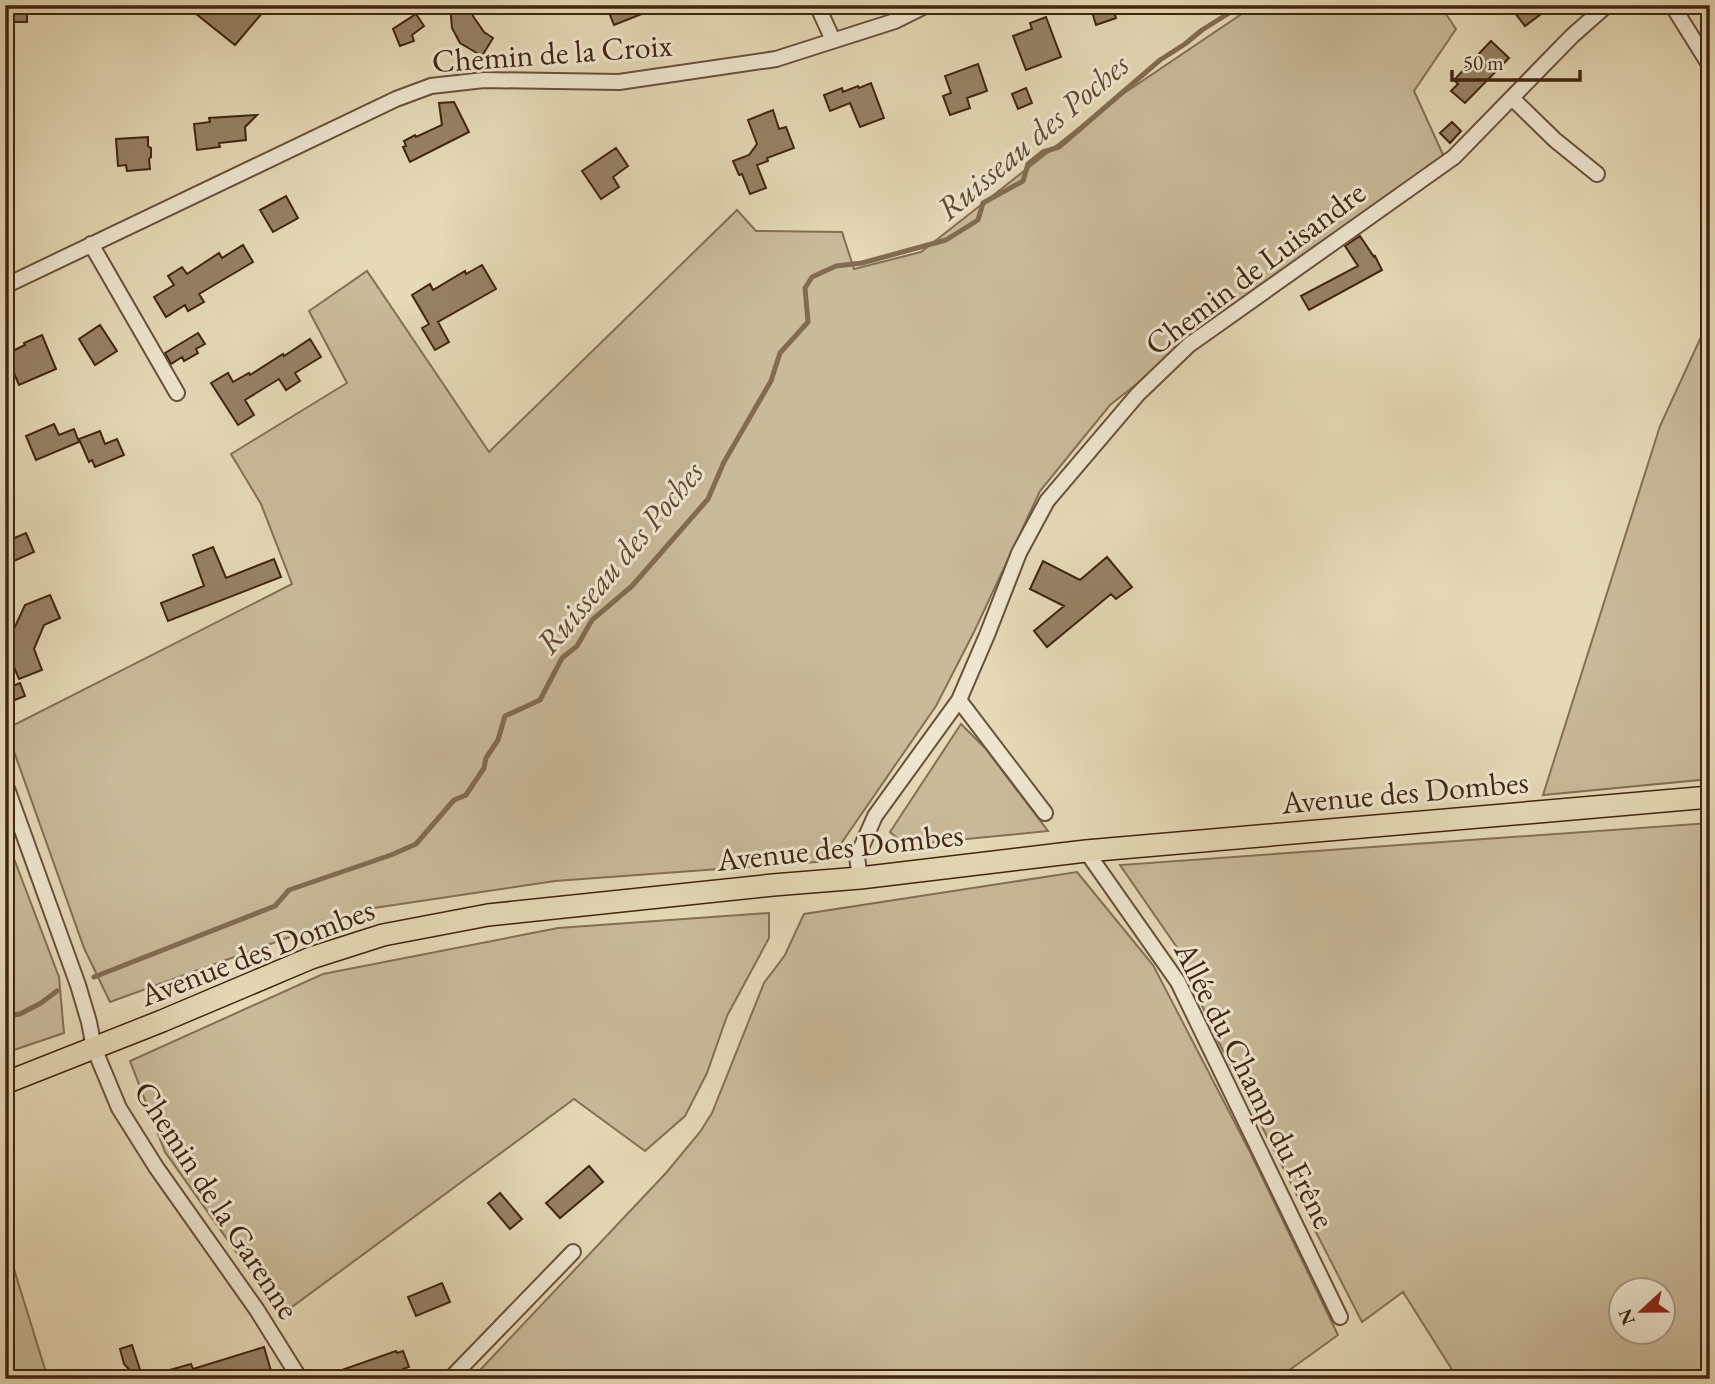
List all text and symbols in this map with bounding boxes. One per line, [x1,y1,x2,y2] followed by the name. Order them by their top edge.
[431,24,674,82] street label: Chemin de la Croix
[1452,38,1580,82] scale bar
[927,43,1138,230] water label: Ruisseau des Poches
[1463,49,1504,76] text: 50 m
[1136,171,1374,365] street label: Chemin de Luisandre
[526,451,713,663] water label: Ruisseau des Poches
[1279,760,1530,824] street label: Avenue des Dombes
[714,813,965,881] street label: Avenue des Dombes
[133,888,380,1016] street label: Avenue des Dombes
[1164,934,1346,1235] street label: Allée du Champ du Frêne
[124,1073,310,1327] street label: Chemin de la Garenne
[1606,1276,1676,1346] north arrow
[1612,1305,1641,1329] text: N

